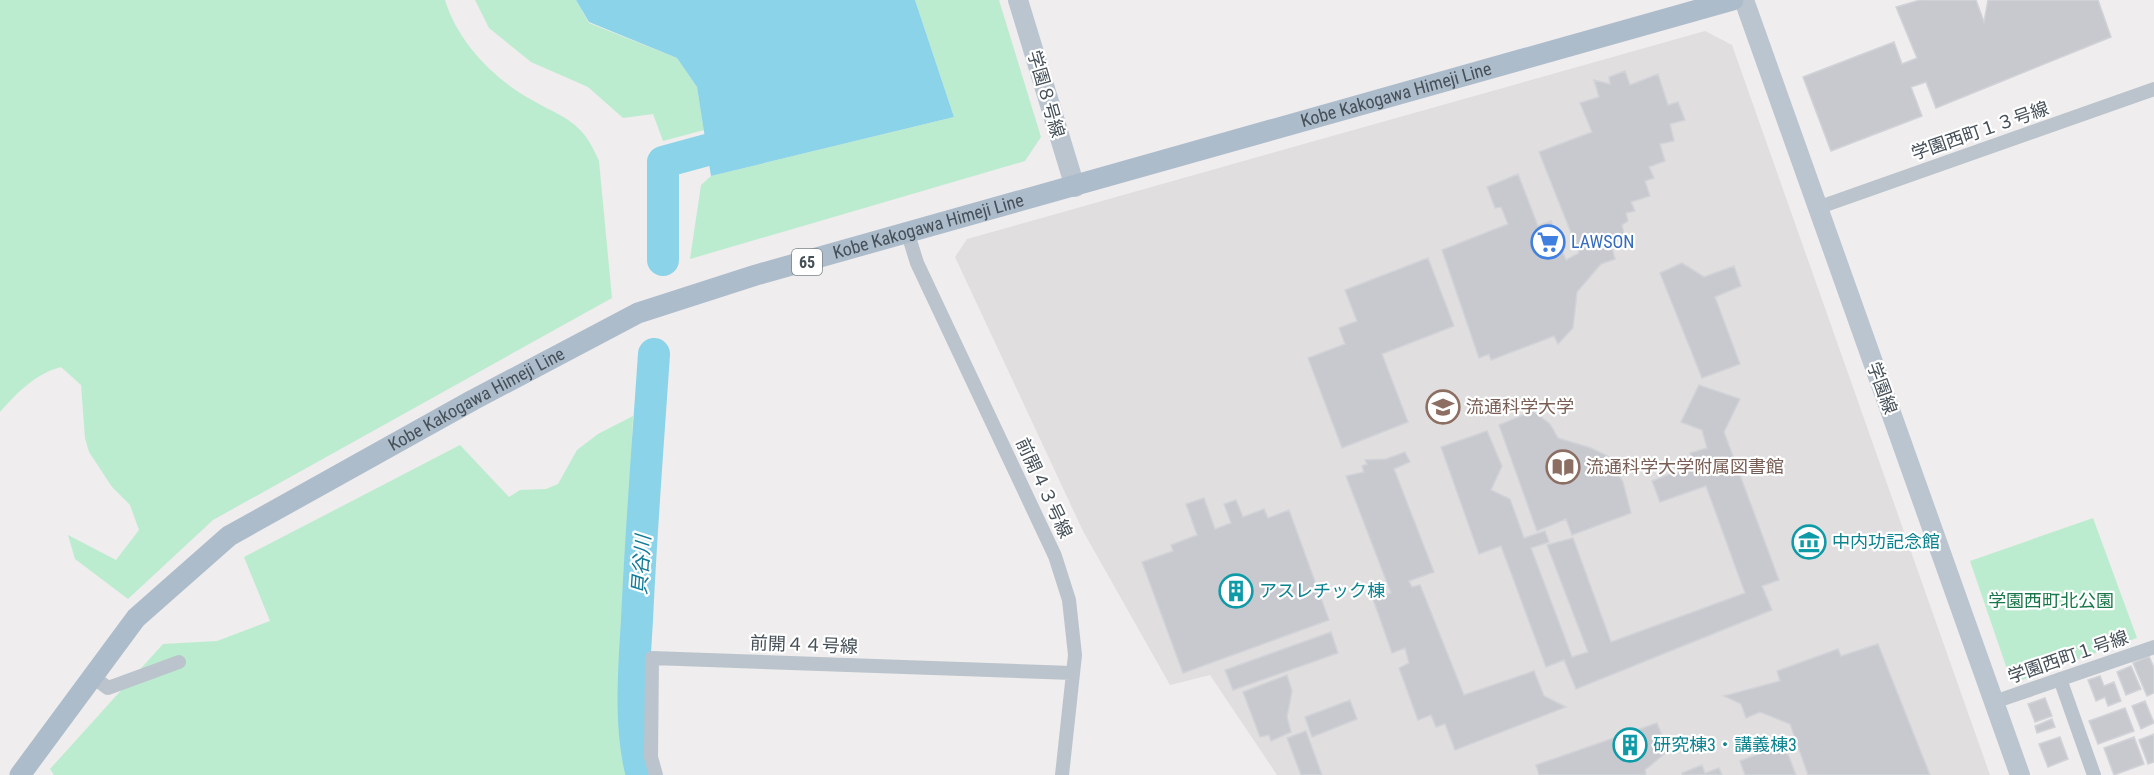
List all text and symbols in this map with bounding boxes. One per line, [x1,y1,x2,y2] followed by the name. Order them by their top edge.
[1024,48,1069,140] street label: 学園８号線
[1298,58,1494,131] street label: Kobe Kakogawa Himeji Line
[1908,97,2051,164] street label: 学園西町１３号線
[830,189,1026,263] street label: Kobe Kakogawa Himeji Line
[1530,224,1566,260] supermarket icon: LAWSON
[1571,231,1635,252] place label: LAWSON
[792,249,822,275] road number: 65
[385,343,568,455] street label: Kobe Kakogawa Himeji Line
[1863,359,1902,417] street label: 学園線
[1425,389,1461,425] school or university icon: 流通科学大学
[1466,396,1574,417] place label: 流通科学大学
[1012,434,1077,541] street label: 前開４３号線
[1545,449,1581,485] library icon: 流通科学大学附属図書館
[1586,456,1784,477] place label: 流通科学大学附属図書館
[1791,524,1827,560] museum icon: 中内功記念館
[1832,531,1940,552] place label: 中内功記念館
[627,532,655,596] water label: 貝谷川
[1218,573,1254,609] building icon: アスレチック棟
[1259,580,1385,601] place label: アスレチック棟
[1988,590,2114,611] park label: 学園西町北公園
[2005,626,2131,687] street label: 学園西町１号線
[750,632,858,657] street label: 前開４４号線
[1612,727,1648,763] building icon: 研究棟3・講義棟3
[1653,734,1797,755] place label: 研究棟3・講義棟3

